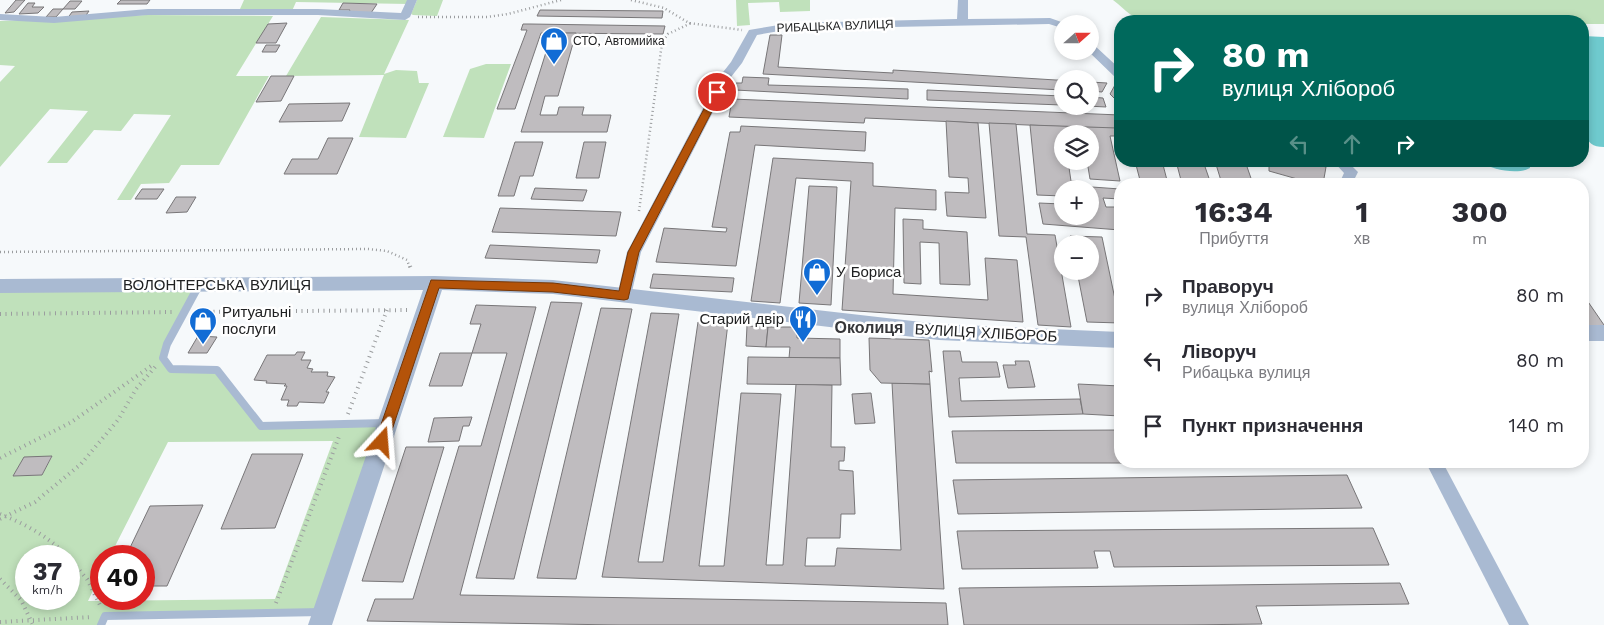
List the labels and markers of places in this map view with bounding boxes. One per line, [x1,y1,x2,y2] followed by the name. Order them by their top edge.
[539,26,569,65] shop icon: СТО, Автомийка
[573,34,665,48] place label: СТО, Автомийка
[696,71,738,113] pin
[802,257,832,296] shop icon: У Бориса
[836,263,902,281] place label: У Бориса
[222,303,291,338] place label: Ритуальні послуги
[788,304,818,343] restaurant icon: Старий двір
[188,306,218,345] shop icon: Ритуальні послуги
[700,310,784,328] place label: Старий двір

